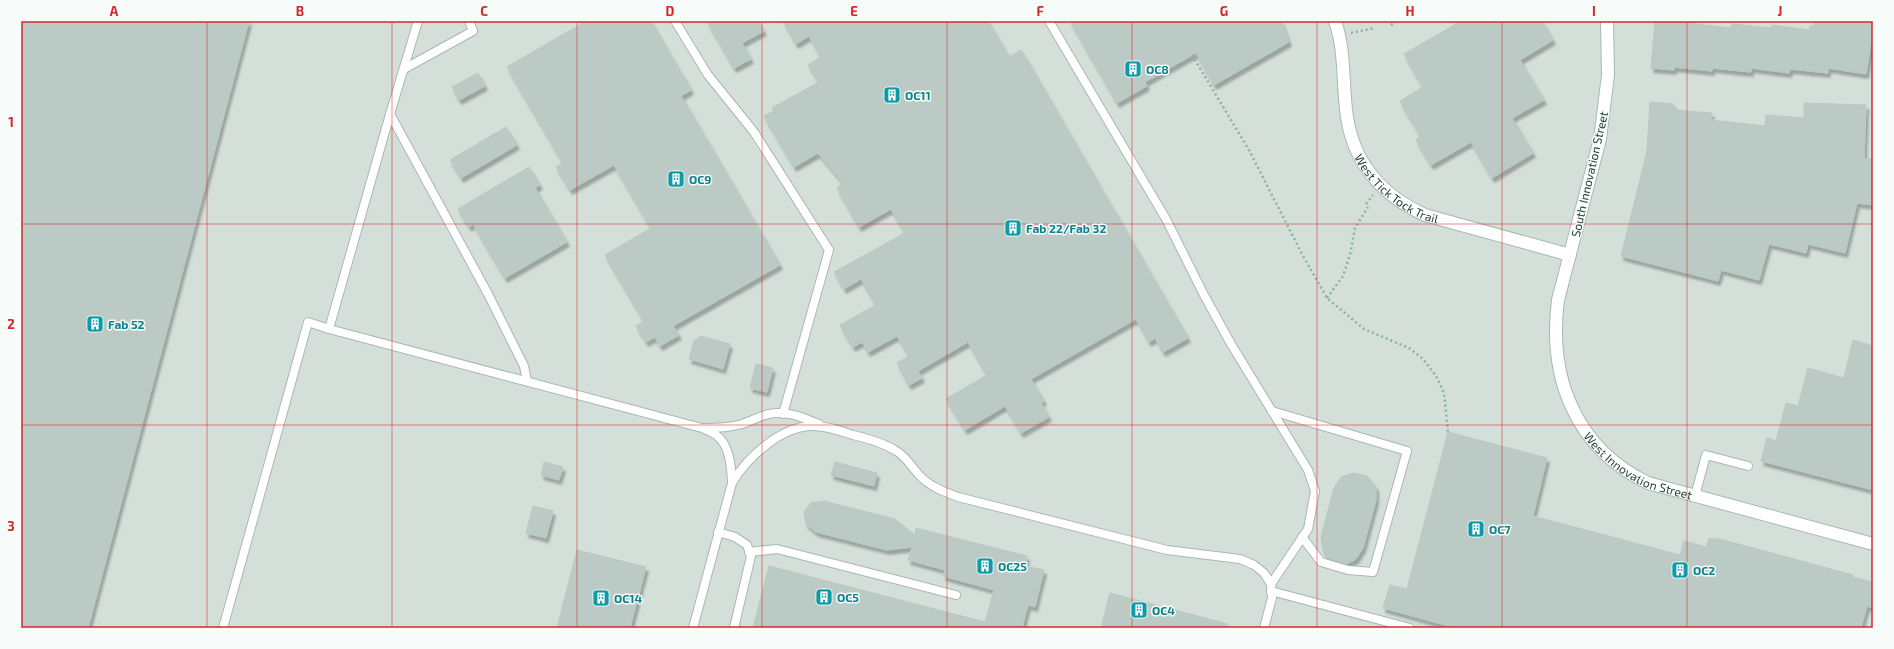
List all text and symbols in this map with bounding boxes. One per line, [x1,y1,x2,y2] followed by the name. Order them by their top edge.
[110,3,119,19] text: A
[296,3,304,19] text: B
[480,3,488,19] text: C
[666,3,675,19] text: D
[850,3,858,19] text: E
[1036,3,1044,19] text: F
[1220,3,1228,19] text: G
[1406,3,1415,19] text: H
[1592,3,1596,19] text: I
[1778,3,1782,19] text: J
[1123,59,1143,79] building icon: OC8
[1146,62,1169,76] place label: OC8
[882,85,902,105] building icon: OC11
[905,88,931,102] place label: OC11
[1568,109,1610,238] street label: South Innovation Street
[8,114,14,130] text: 1
[1352,151,1441,226] street label: West Tick Tock Trail
[666,169,686,189] building icon: OC9
[689,172,711,186] place label: OC9
[1003,218,1023,238] building icon: Fab 22/Fab 32
[1026,221,1106,235] place label: Fab 22/Fab 32
[85,314,105,334] building icon: Fab 52
[7,316,15,332] text: 2
[108,317,145,331] place label: Fab 52
[1581,429,1694,502] street label: West Innovation Street
[7,518,15,534] text: 3
[1466,519,1486,539] building icon: OC7
[1489,522,1511,536] place label: OC7
[975,556,995,576] building icon: OC25
[998,559,1027,573] place label: OC25
[1670,560,1690,580] building icon: OC2
[1693,563,1715,577] place label: OC2
[814,587,834,607] building icon: OC5
[591,588,611,608] building icon: OC14
[837,590,859,604] place label: OC5
[614,591,642,605] place label: OC14
[1129,600,1149,620] building icon: OC4
[1152,603,1175,617] place label: OC4

